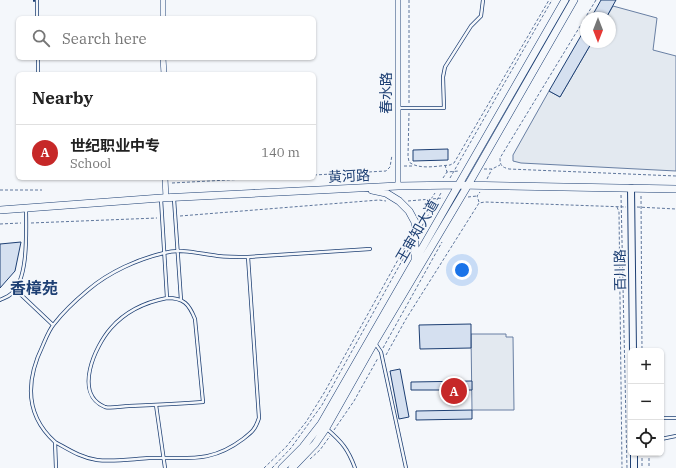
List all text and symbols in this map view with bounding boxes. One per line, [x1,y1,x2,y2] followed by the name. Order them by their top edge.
[580,12,616,48] north arrow
[16,16,316,60] search box
[30,27,52,49] icon: search
[62,29,147,48] text: Search here
[377,72,395,114] street label: 春水路
[32,87,93,109] text: Nearby
[70,136,160,155] text: 世纪职业中专
[40,144,50,161] text: A
[261,144,300,161] text: 140 m
[70,155,111,172] text: School
[328,166,370,186] street label: 黄河路
[392,196,442,266] street label: 王审知大道
[611,249,629,291] street label: 百川路
[452,260,472,280] your location
[10,278,58,298] district label: 香樟苑
[628,348,664,456] map controls
[628,348,664,384] button: +
[441,376,467,406] pin: A
[628,384,664,420] button: −
[628,420,664,456] button: locate

